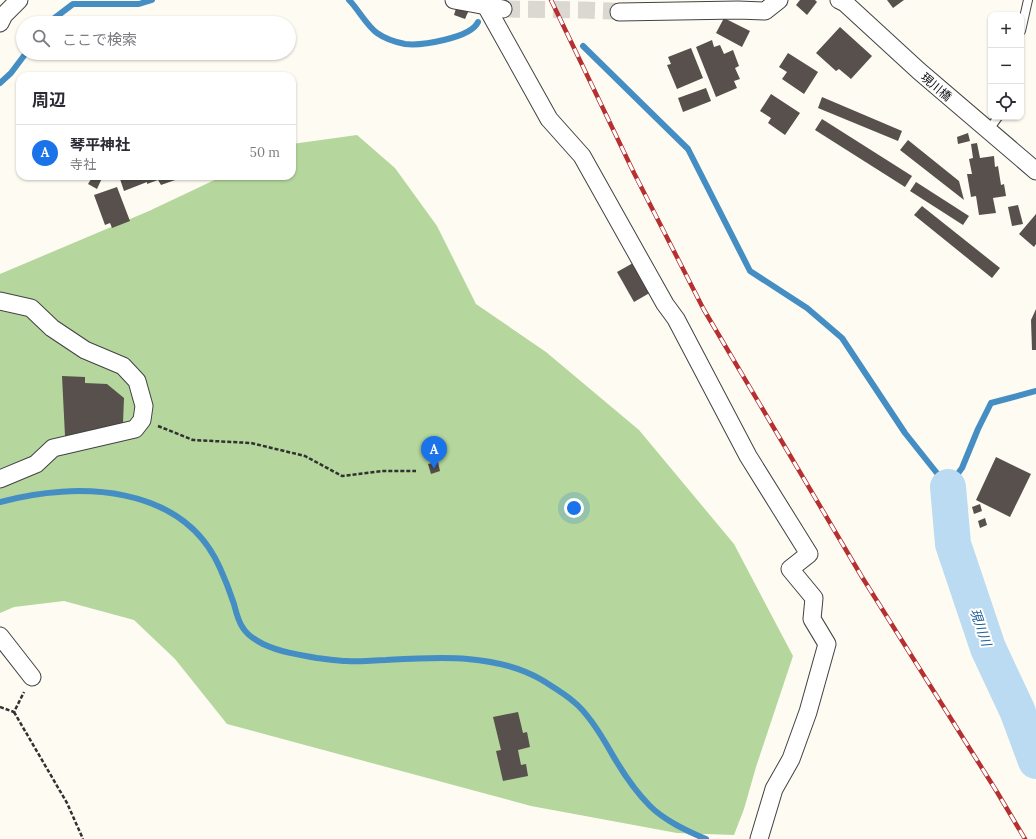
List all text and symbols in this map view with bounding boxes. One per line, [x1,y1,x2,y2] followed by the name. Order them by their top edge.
[988,12,1024,120] map controls
[988,12,1024,48] button: +
[16,16,296,60] search box
[30,27,52,49] icon: search
[62,30,137,49] text: ここで検索
[988,48,1024,84] button: −
[918,69,955,104] street label: 現川橋
[988,84,1024,120] button: locate
[32,89,66,111] text: 周辺
[70,135,130,154] text: 琴平神社
[41,144,49,161] text: A
[250,144,280,161] text: 50 m
[70,156,96,173] text: 寺社
[421,436,447,469] pin: A
[564,498,584,518] your location
[966,606,996,650] water label: 現川川

